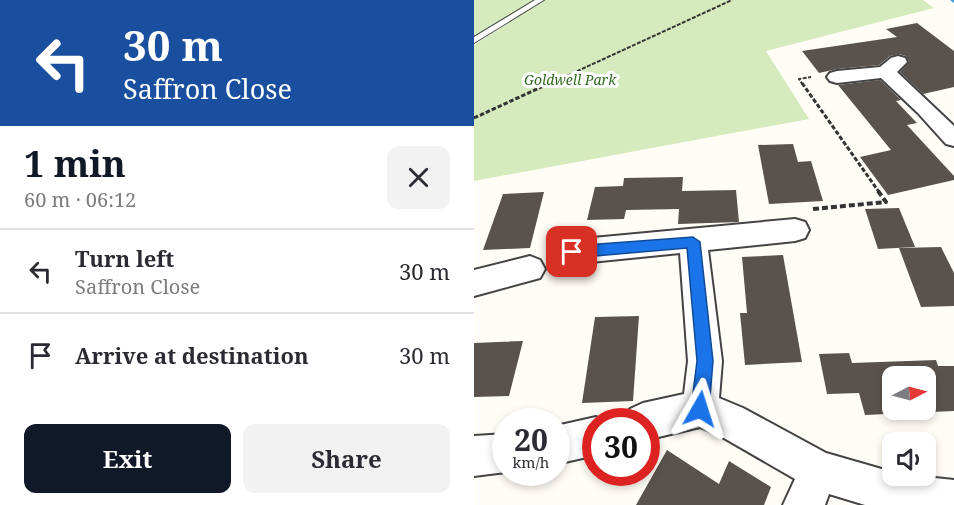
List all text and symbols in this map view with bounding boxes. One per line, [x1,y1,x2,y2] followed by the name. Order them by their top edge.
[123,16,223,73] text: 30 m
[24,24,102,102] icon: left
[123,70,292,107] text: Saffron Close
[524,70,617,89] park label: Goldwell Park
[24,139,126,188] text: 1 min
[387,146,450,209] button: close
[24,186,136,213] text: 60 m · 06:12
[546,226,597,277] pin
[555,235,588,268] icon: arrive
[75,243,174,273] text: Turn left
[24,255,57,288] icon: left
[399,256,450,286] text: 30 m
[75,273,200,300] text: Saffron Close
[24,339,57,372] icon: arrive
[75,340,309,370] text: Arrive at destination
[399,340,450,370] text: 30 m
[882,366,936,420] north arrow
[882,366,936,486] map controls
[668,377,732,441] position arrow
[582,408,660,486] speed limit sign: 30
[514,419,548,460] text: 20
[24,424,231,493] button: Exit
[243,424,450,493] button: Share
[882,432,936,486] button: sound
[513,452,549,472] text: km/h

